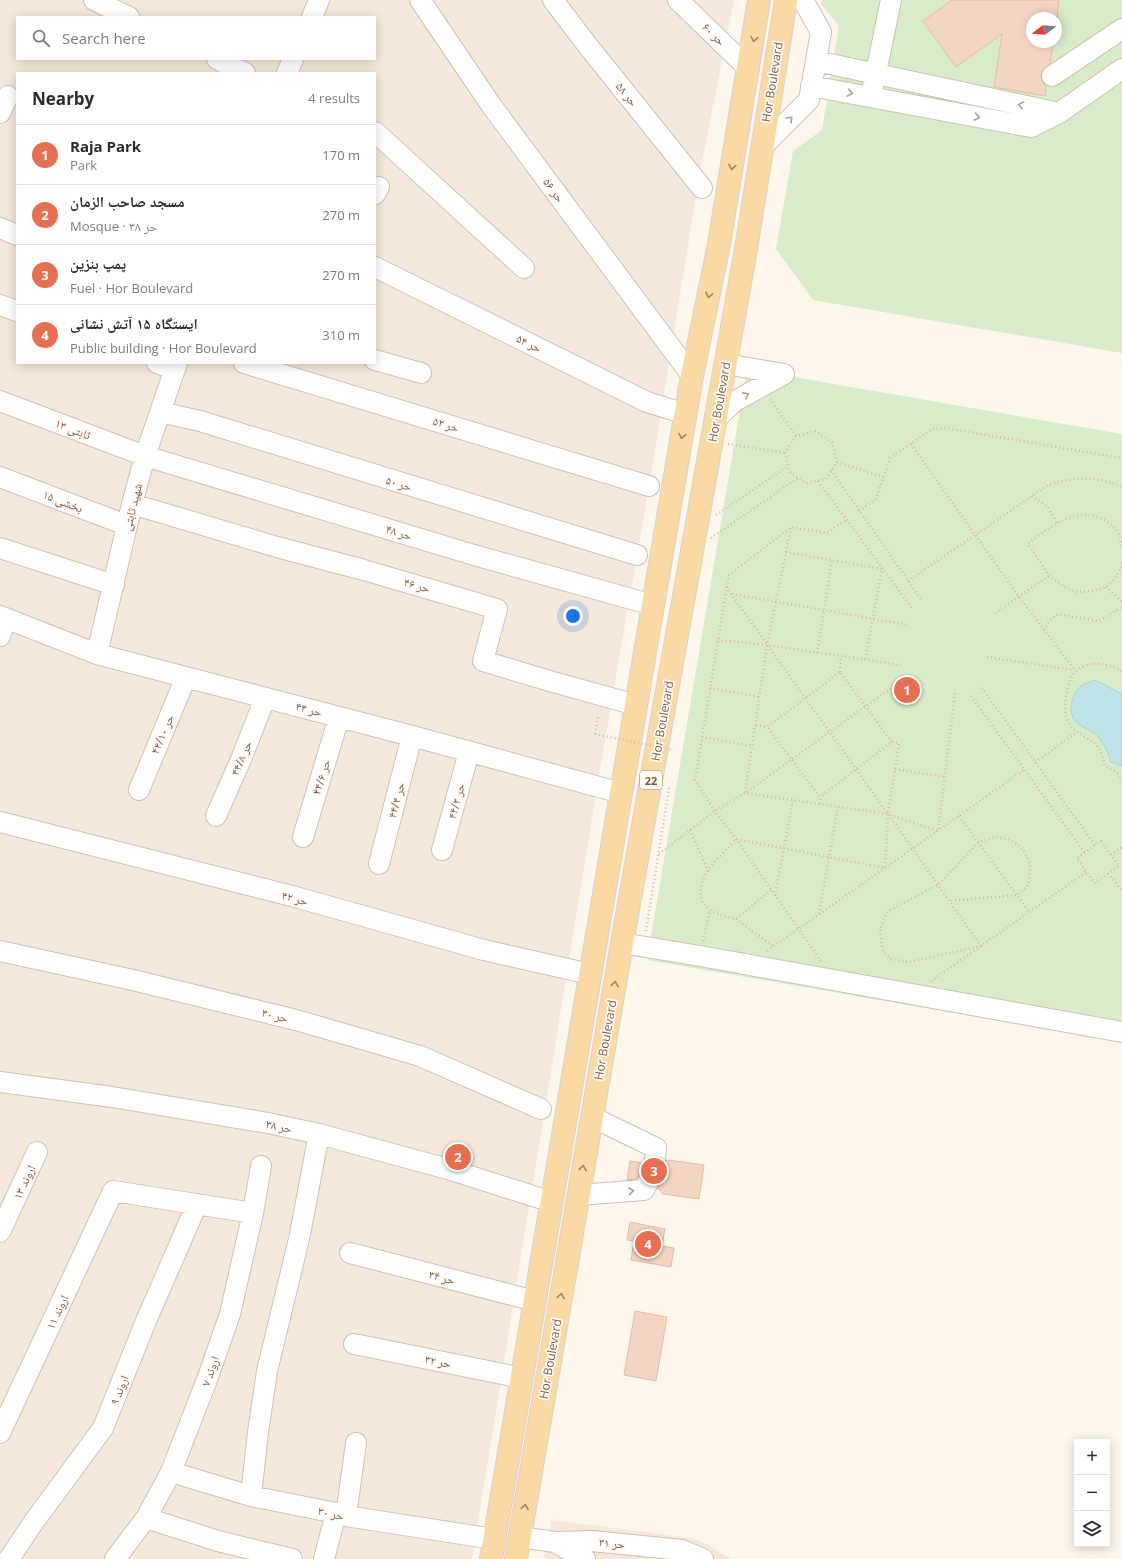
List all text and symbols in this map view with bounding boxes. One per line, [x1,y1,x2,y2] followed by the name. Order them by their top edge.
[1026,12,1062,48] north arrow
[16,16,376,60] search box
[699,19,730,50] street label: حر ۶۰
[30,27,52,49] icon: search
[62,28,146,48] text: Search here
[750,35,759,42] one-way arrow
[757,41,787,123] street label: Hor Boulevard
[612,78,642,110] street label: حر ۵۸
[32,87,94,110] text: Nearby
[846,88,853,96] one-way arrow
[308,89,360,107] text: 4 results
[1017,101,1024,109] one-way arrow
[974,112,980,121] one-way arrow
[785,116,792,124] one-way arrow
[70,136,141,156] text: Raja Park
[41,146,49,164] text: 1
[322,146,360,164] text: 170 m
[70,156,97,174] text: Park
[729,164,737,170] one-way arrow
[539,174,569,206] street label: حر ۵۶
[70,191,185,211] text: مسجد صاحب الزمان
[41,206,49,224] text: 2
[322,206,360,224] text: 270 m
[70,217,158,235] text: Mosque · حر ۳۸
[70,253,126,273] text: پمپ بنزین
[41,266,49,284] text: 3
[322,266,360,284] text: 270 m
[70,279,193,297] text: Fuel · Hor Boulevard
[705,292,714,298] one-way arrow
[70,313,198,333] text: ایستگاه ۱۵ آتش نشانی
[41,326,49,344] text: 4
[322,326,360,344] text: 310 m
[513,330,545,357] street label: حر ۵۴
[70,339,257,357] text: Public building · Hor Boulevard
[704,361,734,443] street label: Hor Boulevard
[742,392,749,399] one-way arrow
[431,412,461,436] street label: حر ۵۲
[53,414,94,444] street label: ثابتی ۱۳
[678,433,687,439] one-way arrow
[384,471,414,495] street label: حر ۵۰
[118,481,146,533] street label: شهید ثابتی
[41,486,85,516] street label: بخشی ۱۵
[384,520,414,544] street label: حر ۴۸
[402,573,432,597] street label: حر ۴۶
[563,606,583,626] your location
[894,675,920,705] pin: 1
[647,680,677,762] street label: Hor Boulevard
[294,697,324,721] street label: حر ۴۴
[146,711,178,756] street label: حر ۴۴/۱۰
[226,738,256,778] street label: حر ۴۴/۸
[308,757,335,797] street label: حر ۴۴/۶
[640,771,662,789] road number: 22
[383,780,409,820] street label: حر ۴۴/۴
[443,781,469,821] street label: حر ۴۴/۲
[280,886,310,910] street label: حر ۴۲
[610,981,619,988] one-way arrow
[590,999,620,1081] street label: Hor Boulevard
[260,1004,290,1027] street label: حر ۴۰
[264,1115,294,1137] street label: حر ۳۸
[445,1142,471,1172] pin: 2
[641,1156,667,1186] pin: 3
[9,1162,39,1202] street label: اروند ۱۳
[578,1165,587,1171] one-way arrow
[628,1186,634,1195] one-way arrow
[635,1229,661,1259] pin: 4
[427,1265,457,1289] street label: حر ۳۴
[42,1292,72,1332] street label: اروند ۱۱
[556,1293,565,1299] one-way arrow
[535,1318,565,1400] street label: Hor Boulevard
[423,1350,453,1372] street label: حر ۳۲
[197,1354,223,1388] street label: اروند ۷
[105,1373,133,1407] street label: اروند ۹
[1074,1439,1110,1547] map controls
[1074,1439,1110,1475] button: +
[1074,1475,1110,1511] button: −
[316,1502,346,1524] street label: حر ۳۰
[520,1504,529,1510] one-way arrow
[1074,1511,1110,1547] button: layers
[598,1533,626,1553] street label: حر ۳۱

